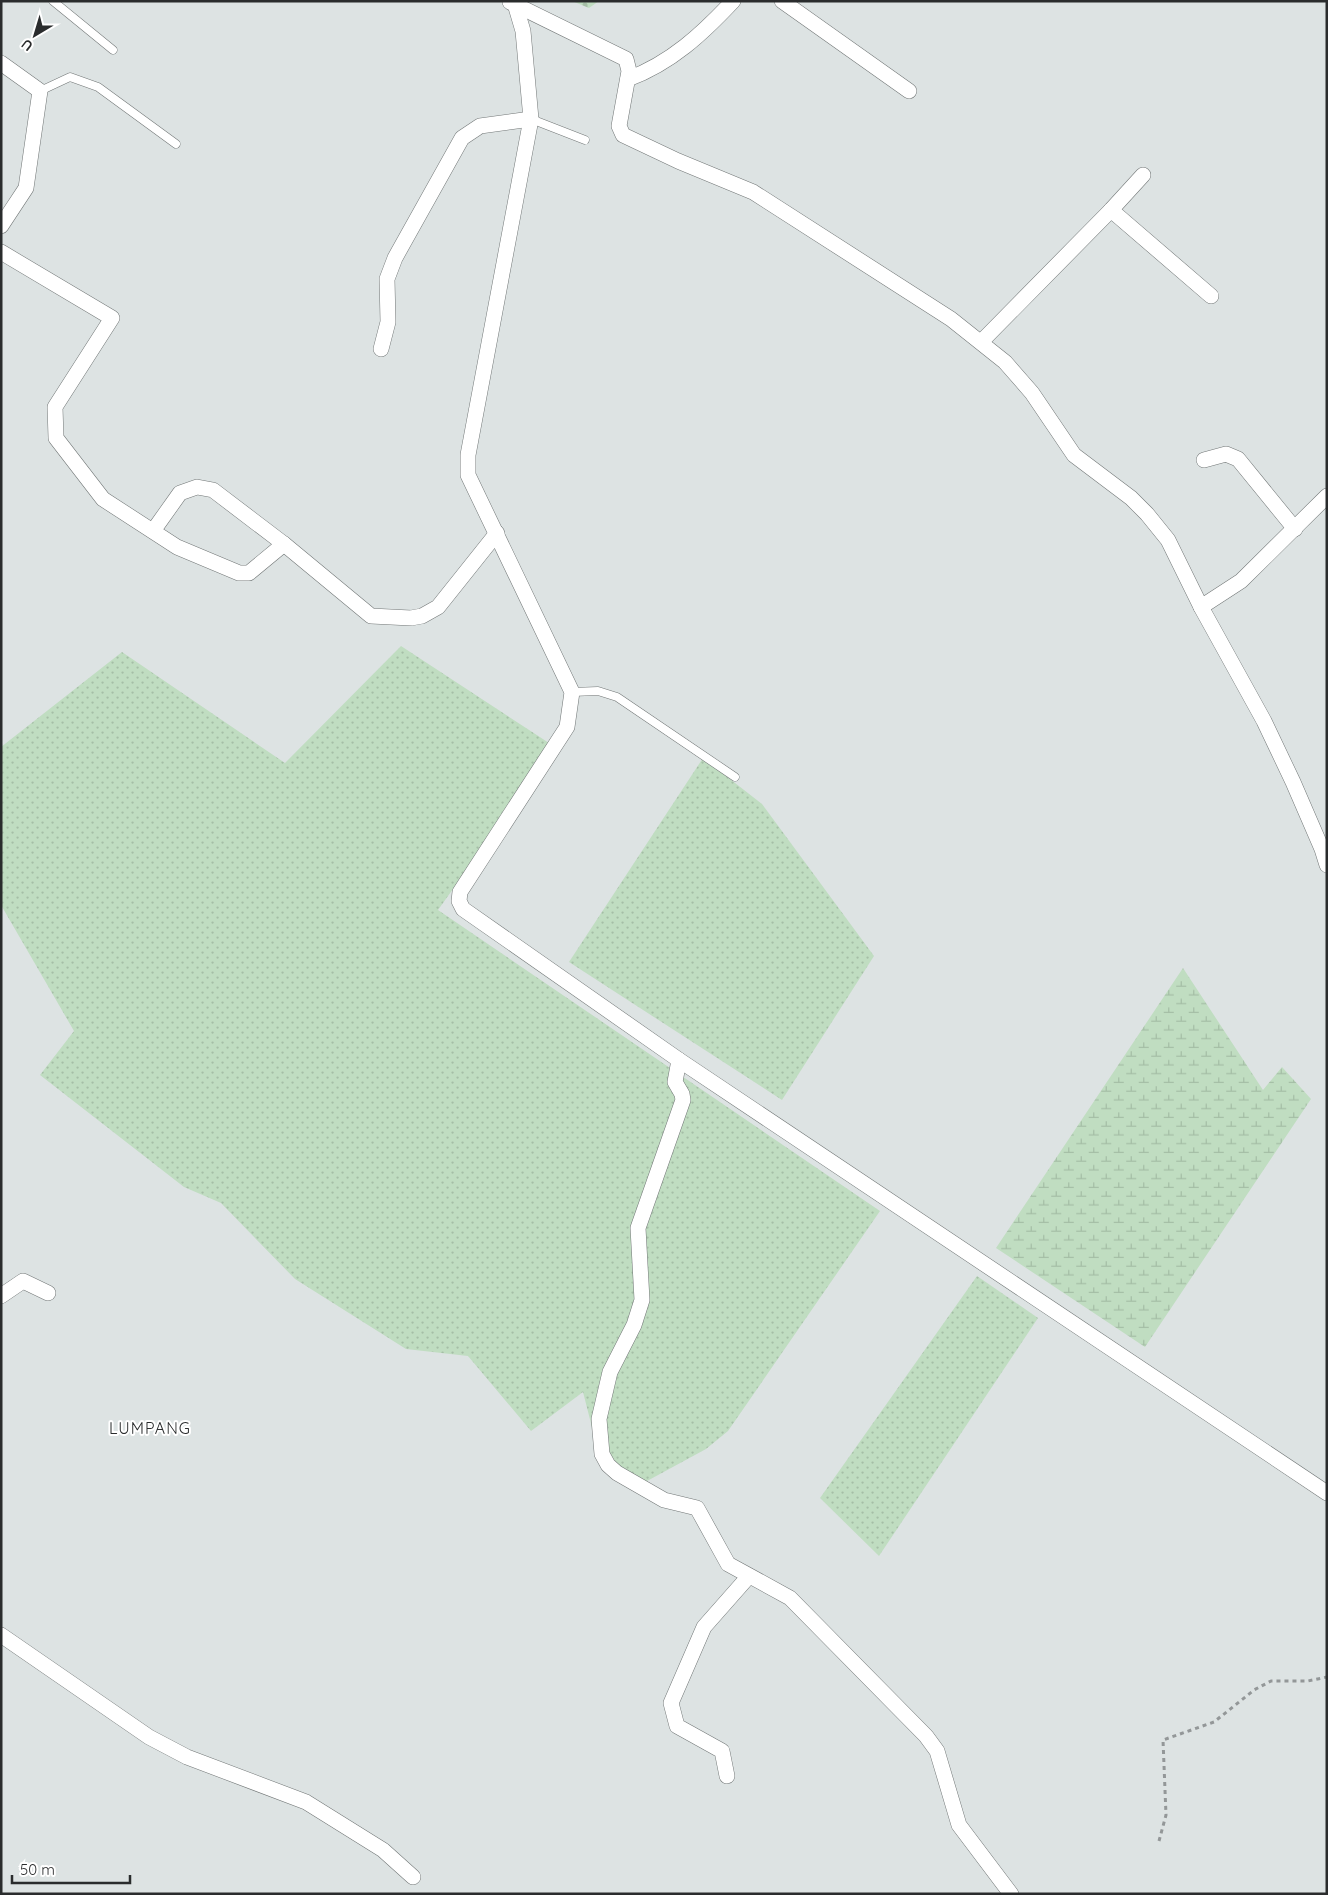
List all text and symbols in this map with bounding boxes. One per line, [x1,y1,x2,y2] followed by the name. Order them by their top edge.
[10,10,60,60] north arrow
[18,35,36,55] text: U
[109,1418,191,1438] district label: LUMPANG
[12,1852,130,1884] scale bar
[20,1860,55,1879] text: 50 m

